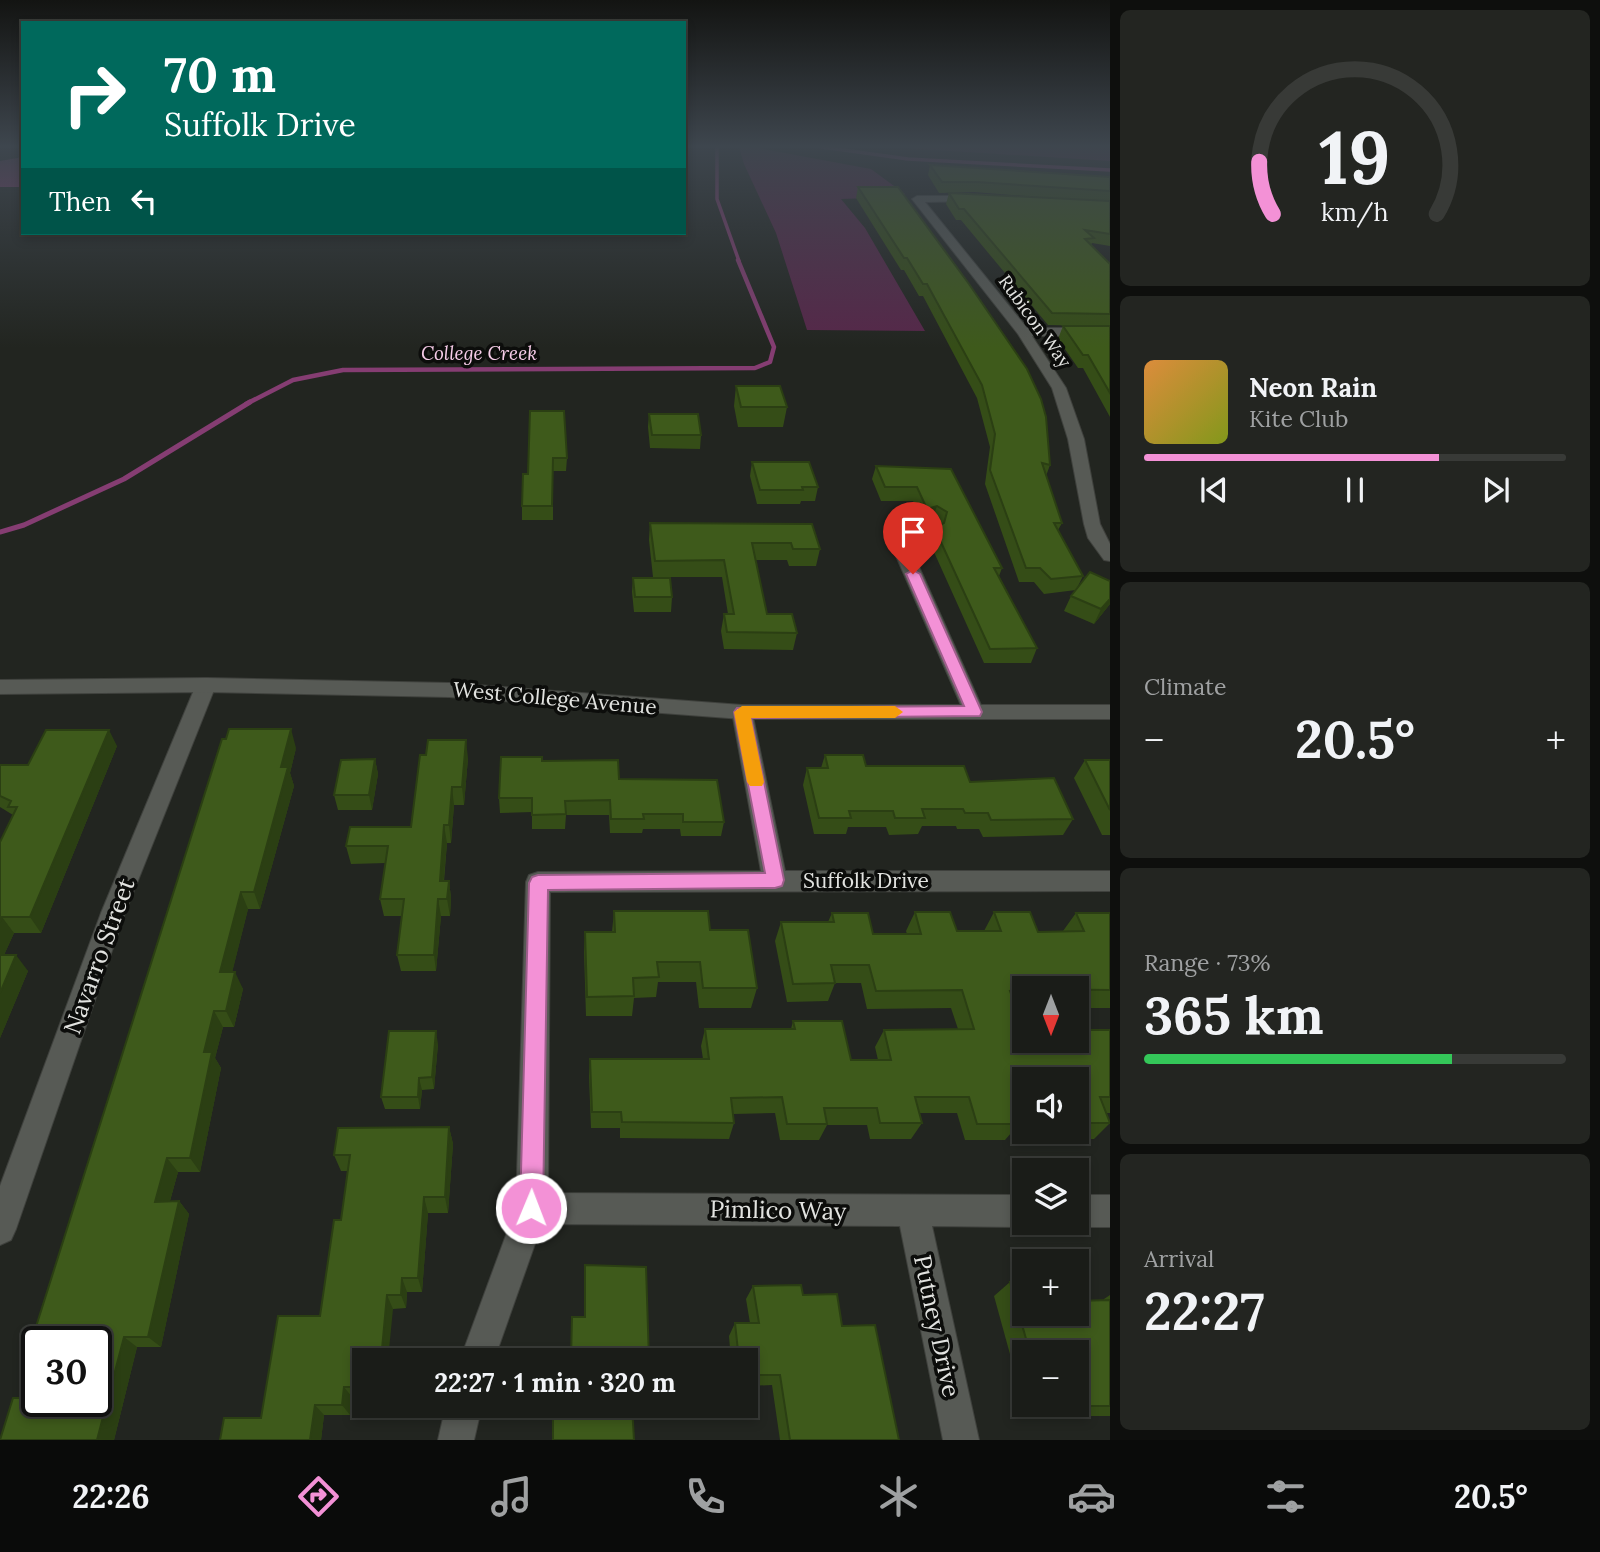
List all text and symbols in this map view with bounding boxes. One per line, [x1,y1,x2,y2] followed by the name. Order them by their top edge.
[164,43,276,105] text: 70 m
[49,49,140,140] icon: right
[164,104,356,145] text: Suffolk Drive
[1319,111,1391,204] text: 19
[125,182,163,220] icon: left
[49,185,111,218] text: Then
[1321,196,1389,228] text: km/h
[994,270,1077,372] street label: Rubicon Way
[421,341,537,365] water label: College Creek
[1249,371,1377,404] text: Neon Rain
[1249,404,1348,433] text: Kite Club
[1195,471,1233,509] icon: previous
[1336,471,1374,509] icon: pause
[1477,471,1515,509] icon: next
[883,502,943,574] pin
[894,513,932,551] icon: arrive
[1144,672,1226,701] text: Climate
[452,676,658,720] street label: West College Avenue
[1295,706,1415,772] text: 20.5°
[1144,716,1164,764] text: −
[1546,716,1566,764] text: +
[803,867,929,894] street label: Suffolk Drive
[56,873,142,1038] street label: Navarro Street
[1144,948,1271,977] text: Range · 73%
[1012,976,1088,1054] north arrow
[1012,976,1089,1417] map controls
[1144,982,1324,1048] text: 365 km
[1012,1067,1089,1144] button: sound
[1012,1158,1089,1235] button: layers
[494,1171,568,1245] position arrow
[709,1193,847,1227] street label: Pimlico Way
[1144,1244,1214,1273] text: Arrival
[1012,1249,1089,1326] button: +
[907,1252,967,1400] street label: Putney Drive
[1144,1278,1265,1344] text: 22:27
[21,1326,112,1417] speed limit sign: 30
[1012,1340,1089,1417] button: −
[434,1366,676,1399] text: 22:27 · 1 min · 320 m
[294,1472,343,1521] icon: directions
[487,1472,536,1521] icon: music
[681,1472,730,1521] icon: phone
[874,1472,923,1521] icon: climate
[1067,1472,1116,1521] icon: car
[1261,1472,1310,1521] icon: filters
[72,1476,150,1517] text: 22:26
[1454,1476,1528,1517] text: 20.5°

